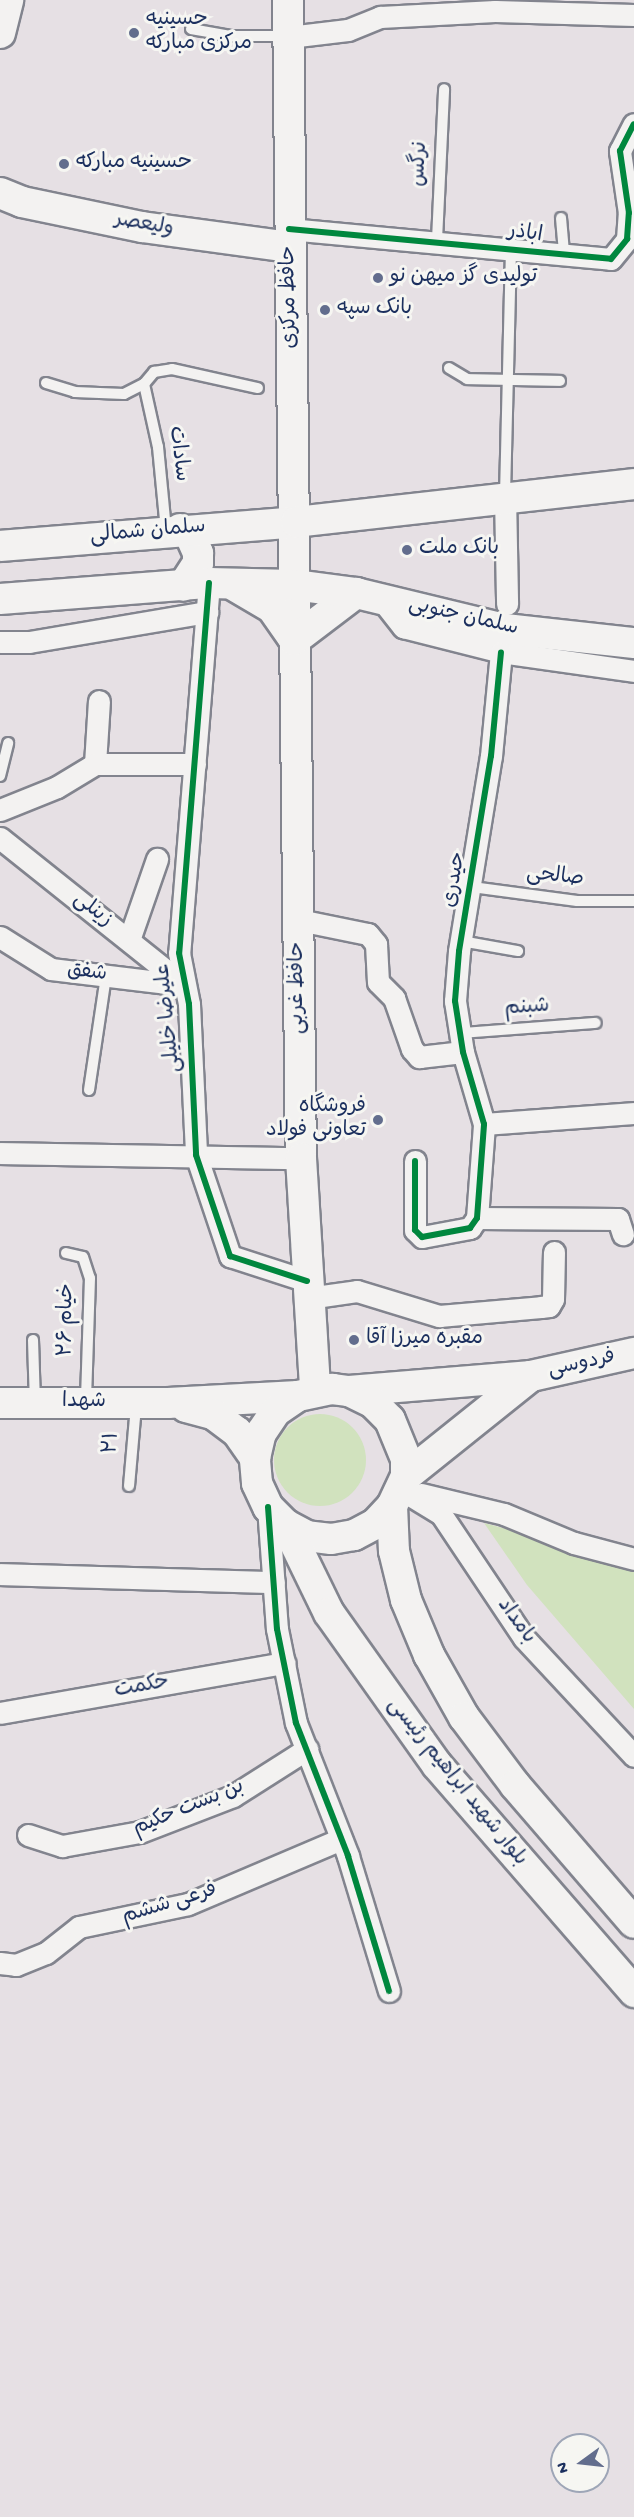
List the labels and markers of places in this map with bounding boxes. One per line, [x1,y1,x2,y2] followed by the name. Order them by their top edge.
[146,8,252,58] place label: حسینیه مرکزی مبارکه
[127,26,141,40] marker: حسینیه مرکزی مبارکه
[76,151,192,177] place label: حسینیه مبارکه
[57,157,71,171] marker: حسینیه مبارکه
[390,265,537,291] place label: تولیدی گز میهن نو
[371,271,385,285] marker: تولیدی گز میهن نو
[337,297,412,323] place label: بانک سپه
[318,303,332,317] marker: بانک سپه
[419,537,499,563] place label: بانک ملت
[400,543,414,557] marker: بانک ملت
[266,1095,366,1145] place label: فروشگاه تعاونی فولاد
[371,1113,385,1127] marker: فروشگاه تعاونی فولاد
[366,1327,483,1353] place label: مقبره میرزا آقا
[347,1333,361,1347] marker: مقبره میرزا آقا

